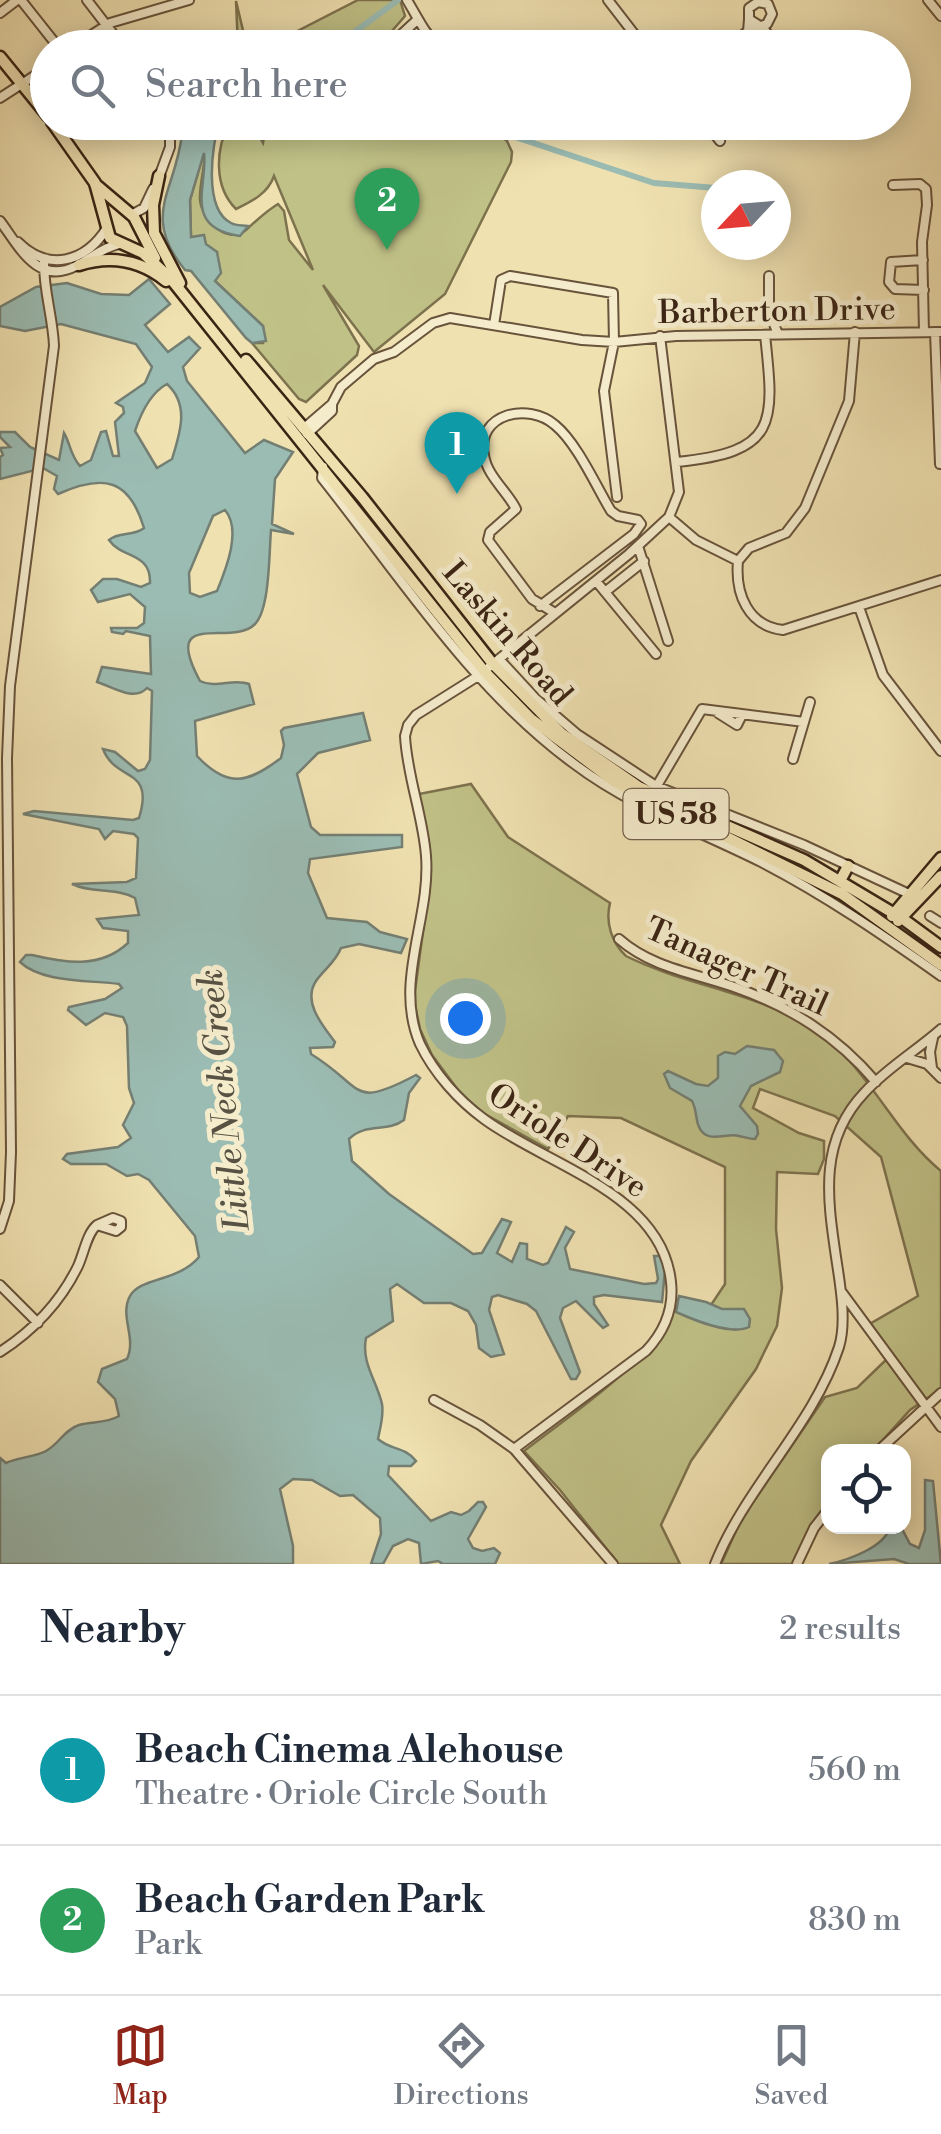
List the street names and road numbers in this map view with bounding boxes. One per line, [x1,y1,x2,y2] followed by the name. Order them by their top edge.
[657,289,896,333] street label: Barberton Drive
[434,553,581,714] street label: Laskin Road
[624,789,728,839] road number: US 58
[639,909,835,1025] street label: Tanager Trail
[480,1075,655,1207] street label: Oriole Drive

